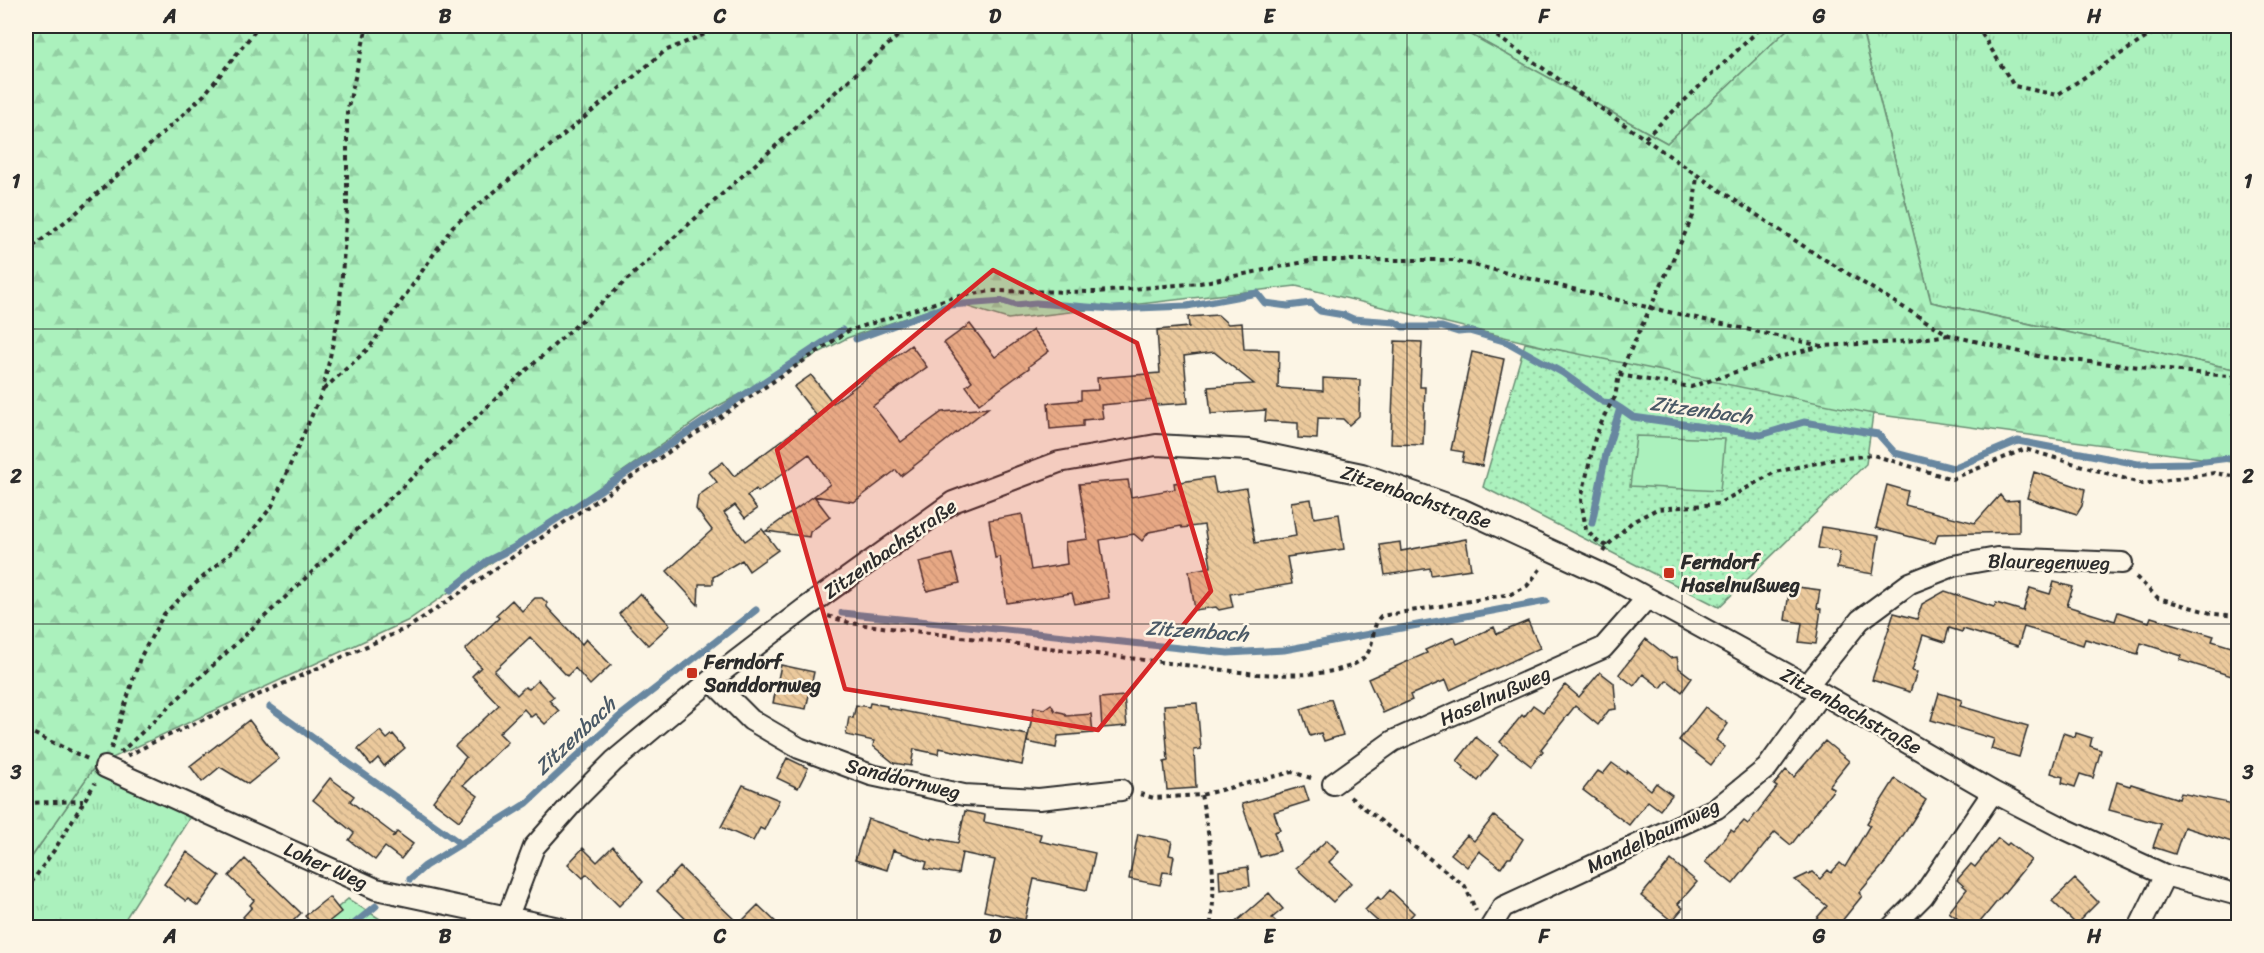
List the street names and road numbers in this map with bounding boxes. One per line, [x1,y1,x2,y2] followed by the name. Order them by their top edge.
[1336,455,1496,539] street label: Zitzenbachstraße
[815,489,965,609] street label: Zitzenbachstraße
[1988,543,2110,581] street label: Blauregenweg
[1434,656,1556,736] street label: Haselnußweg
[1774,658,1928,764] street label: Zitzenbachstraße
[842,748,964,810] street label: Sanddornweg
[1580,788,1726,884] street label: Mandelbaumweg
[278,832,374,900] street label: Loher Weg

